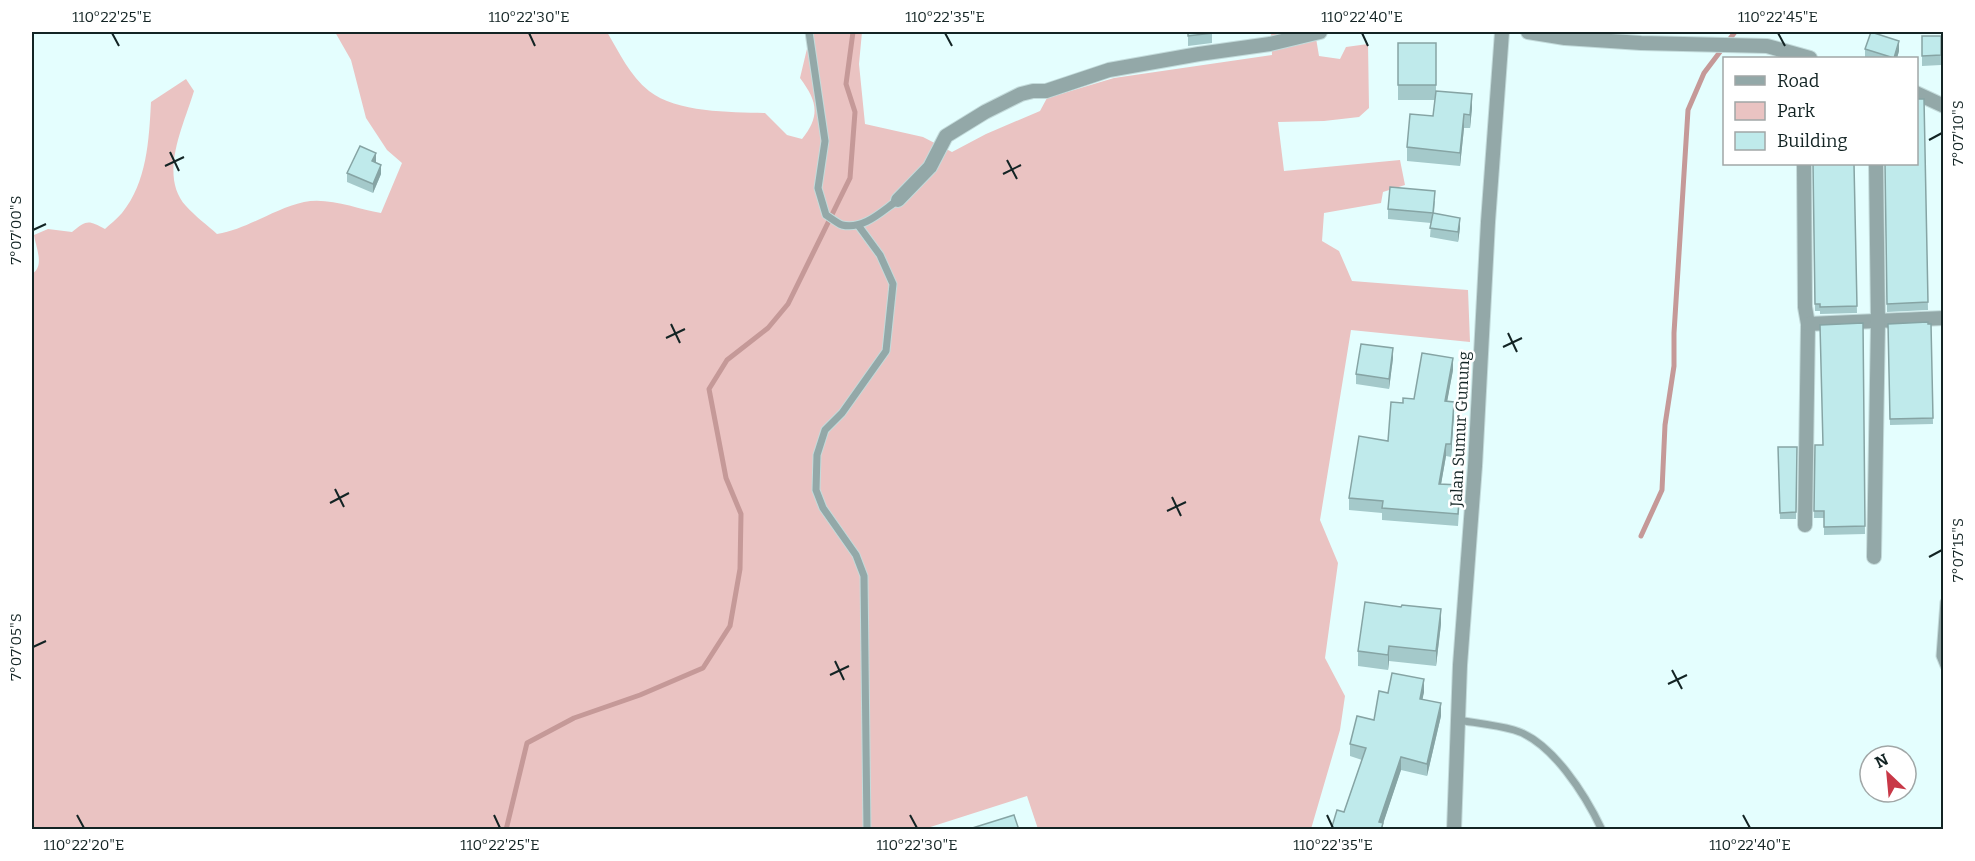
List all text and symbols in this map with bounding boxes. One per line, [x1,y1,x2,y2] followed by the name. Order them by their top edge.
[72,8,152,26] text: 110°22'25"E
[488,8,570,26] text: 110°22'30"E
[905,8,985,26] text: 110°22'35"E
[1321,8,1403,26] text: 110°22'40"E
[1738,8,1818,26] text: 110°22'45"E
[1723,57,1918,165] legend
[1777,70,1820,92] text: Road
[1777,100,1816,122] text: Park
[1949,100,1967,166] text: 7°07'10"S
[1777,130,1848,152] text: Building
[7,195,25,265] text: 7°07'00"S
[1446,351,1474,508] street label: Jalan Sumur Gunung
[1949,518,1967,582] text: 7°07'15"S
[7,613,25,681] text: 7°07'05"S
[1858,744,1918,804] north arrow
[1872,750,1891,772] text: N
[44,836,124,854] text: 110°22'20"E
[460,836,540,854] text: 110°22'25"E
[876,836,958,854] text: 110°22'30"E
[1293,836,1373,854] text: 110°22'35"E
[1709,836,1791,854] text: 110°22'40"E

